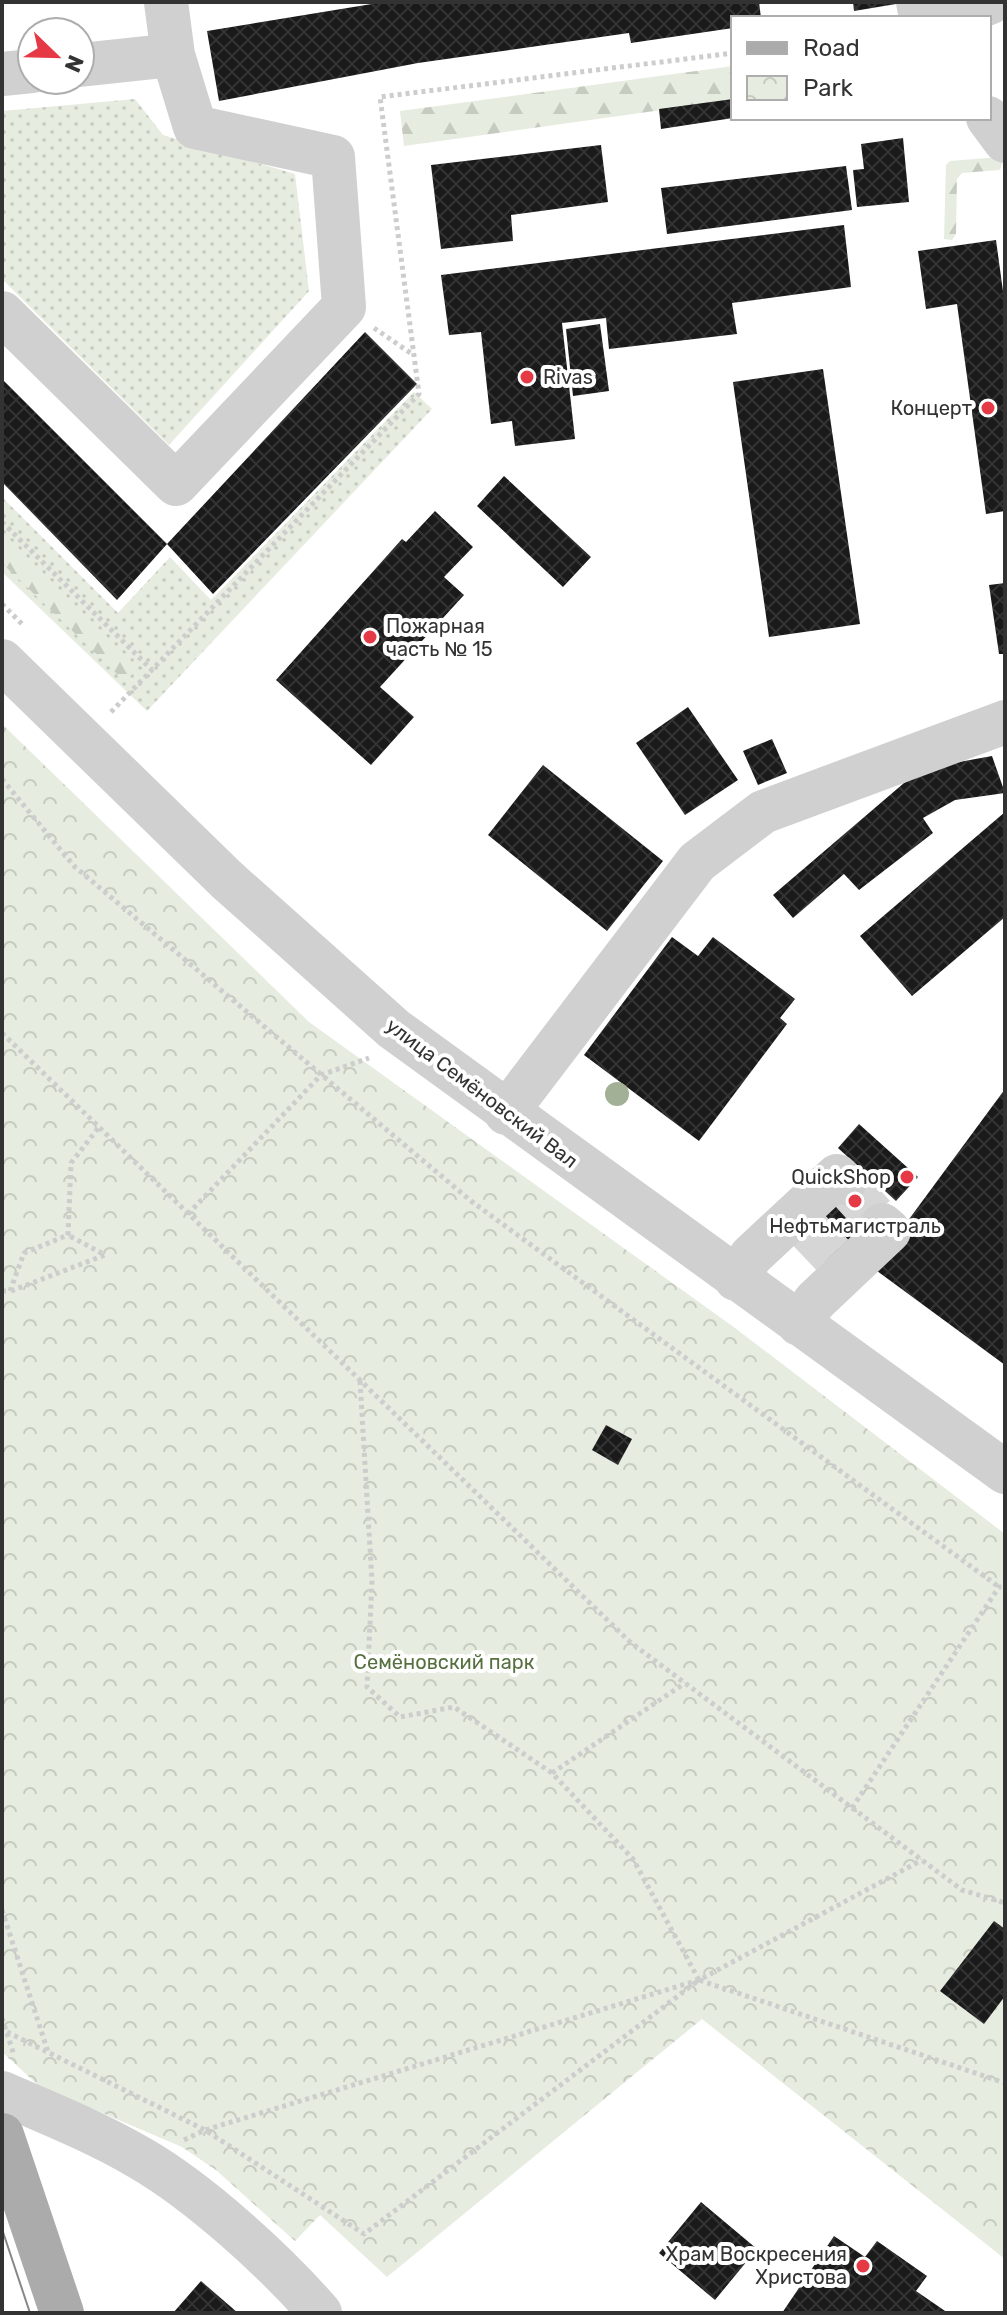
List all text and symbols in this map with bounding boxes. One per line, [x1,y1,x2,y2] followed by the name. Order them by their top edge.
[16,16,96,96] north arrow
[731,16,991,120] legend
[803,34,860,62] text: Road
[58,51,89,76] text: N
[803,74,854,102] text: Park
[543,365,593,389] place label: Rivas
[518,368,536,386] marker: Rivas
[890,396,972,420] place label: Концерт
[979,399,997,417] marker: Концерт
[386,614,493,661] place label: Пожарная часть № 15
[361,628,379,646] marker: Пожарная часть № 15
[381,1013,583,1173] street label: улица Семёновский Вал
[791,1165,891,1189] place label: QuickShop
[898,1168,916,1186] marker: QuickShop
[846,1192,864,1210] marker: Нефтьмагистраль
[769,1214,941,1238] place label: Нефтьмагистраль
[354,1650,535,1674] park label: Семёновский парк
[666,2242,847,2289] place label: Храм Воскресения Христова
[854,2257,872,2275] marker: Храм Воскресения Христова

